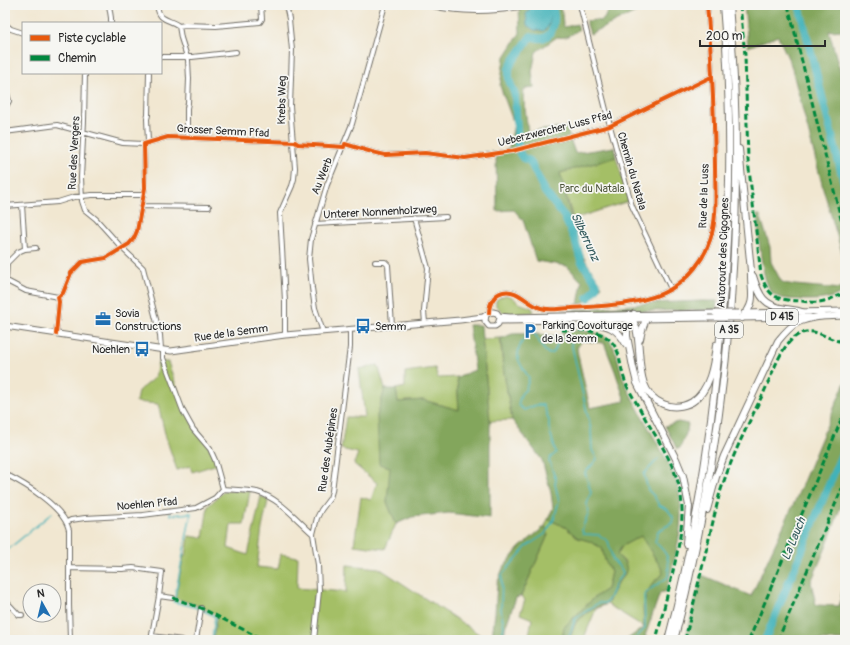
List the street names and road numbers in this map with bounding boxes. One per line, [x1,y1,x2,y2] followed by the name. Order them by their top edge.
[275,75,289,125] street label: Krebs Weg
[497,109,613,149] street label: Ueberzwercher Luss Pfad
[66,116,82,190] street label: Rue des Vergers
[176,122,270,140] street label: Grosser Semm Pfad
[615,131,649,211] street label: Chemin du Natala
[309,156,335,196] street label: Au Werb
[696,163,712,229] street label: Rue de la Luss
[715,197,731,308] street label: Autoroute des Cigognes
[323,203,438,221] street label: Unterer Nonnenholzweg
[766,309,798,325] road number: D 415
[193,321,269,345] street label: Rue de la Semm
[715,322,743,338] road number: A 35
[316,407,340,493] street label: Rue des Aubépines
[116,495,178,513] street label: Noehlen Pfad

